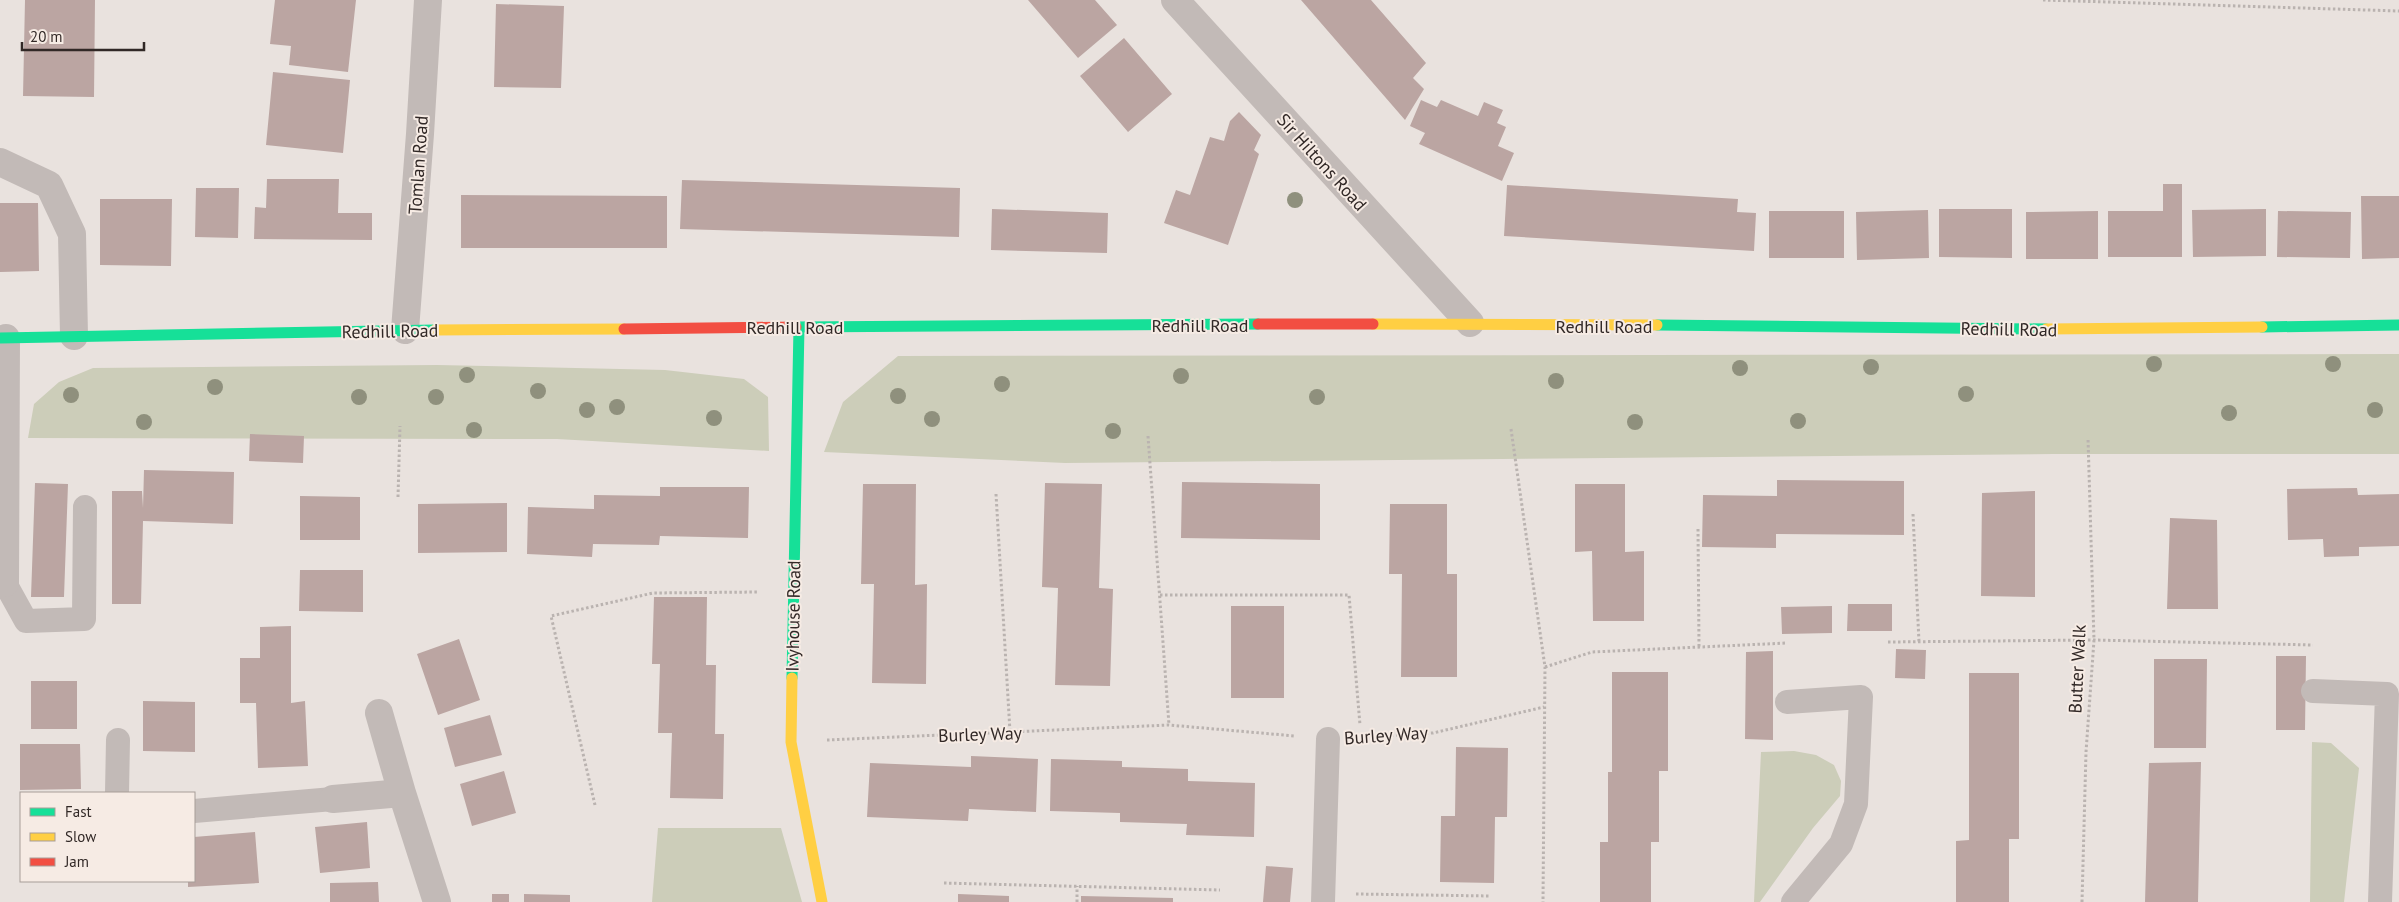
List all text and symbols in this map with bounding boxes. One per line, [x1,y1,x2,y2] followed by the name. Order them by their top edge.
[22,20,145,52] scale bar
[30,27,63,46] text: 20 m
[1272,108,1372,216] street label: Sir Hiltons Road
[403,115,433,215] street label: Tomlan Road
[1152,314,1248,337] street label: Redhill Road
[1556,315,1652,338] street label: Redhill Road
[747,316,843,339] street label: Redhill Road
[1960,317,2058,341] street label: Redhill Road
[341,319,439,343] street label: Redhill Road
[781,560,805,672] street label: Ivyhouse Road
[2063,624,2091,714] street label: Butter Walk
[938,721,1023,747] street label: Burley Way
[1343,721,1429,749] street label: Burley Way
[20,792,195,882] legend
[65,802,92,821] text: Fast
[65,827,96,846] text: Slow
[64,852,89,871] text: Jam

